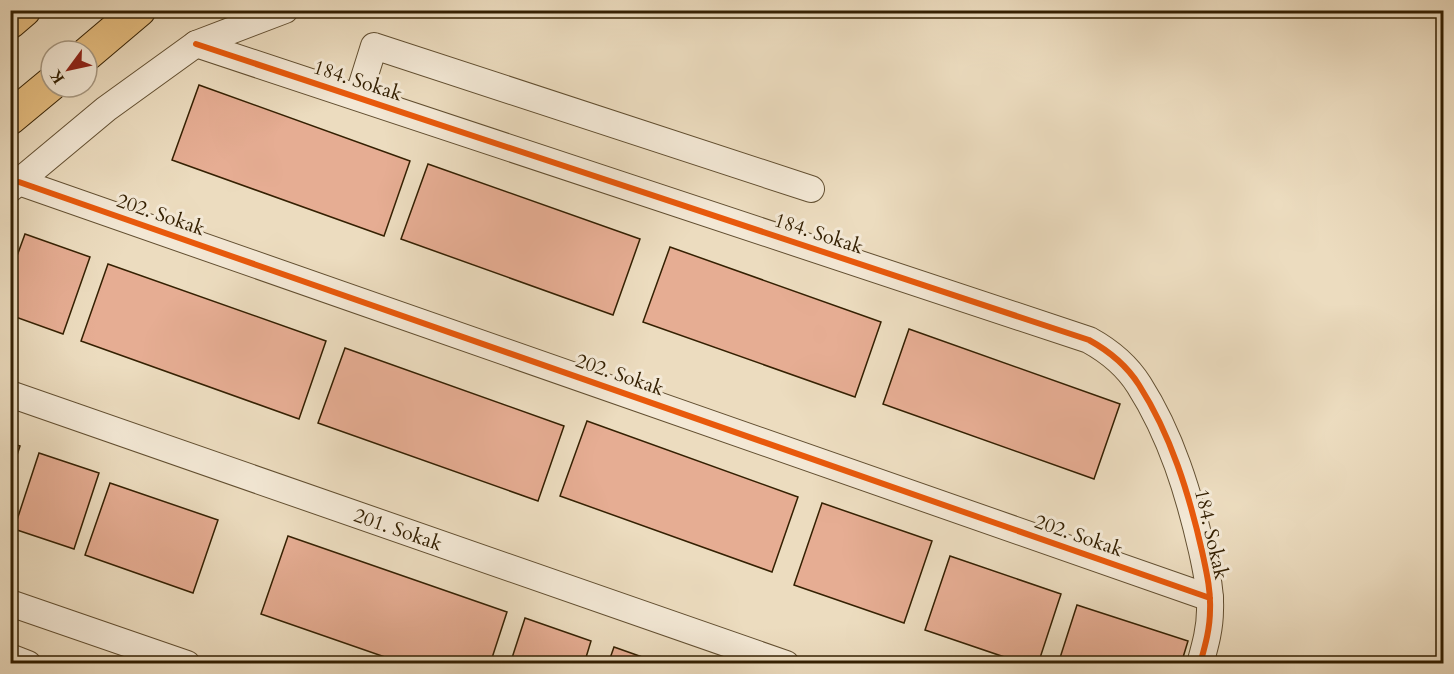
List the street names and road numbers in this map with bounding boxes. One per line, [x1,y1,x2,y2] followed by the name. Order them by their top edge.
[310,53,406,108] street label: 184. Sokak
[113,187,209,242] street label: 202. Sokak
[771,206,867,261] street label: 184. Sokak
[572,347,668,402] street label: 202. Sokak
[1188,486,1235,582] street label: 184. Sokak
[350,502,446,558] street label: 201. Sokak
[1031,508,1127,563] street label: 202. Sokak

